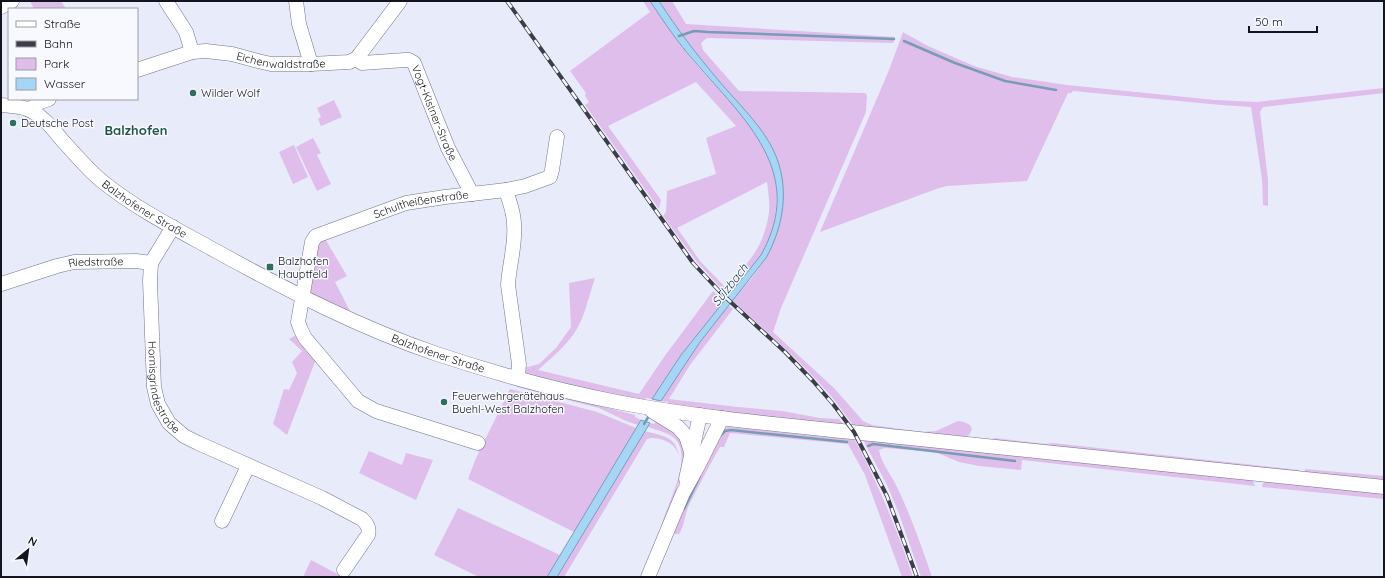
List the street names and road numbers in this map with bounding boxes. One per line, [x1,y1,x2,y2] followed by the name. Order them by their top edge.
[235,49,326,71] street label: Eichenwaldstraße
[409,63,460,163] street label: Vogt-Kistner-Straße
[99,177,189,241] street label: Balzhofener Straße
[371,187,469,221] street label: Schultheißenstraße
[67,254,123,270] street label: Riedstraße
[389,331,486,376] street label: Balzhofener Straße
[145,341,183,436] street label: Hornisgrindestraße

